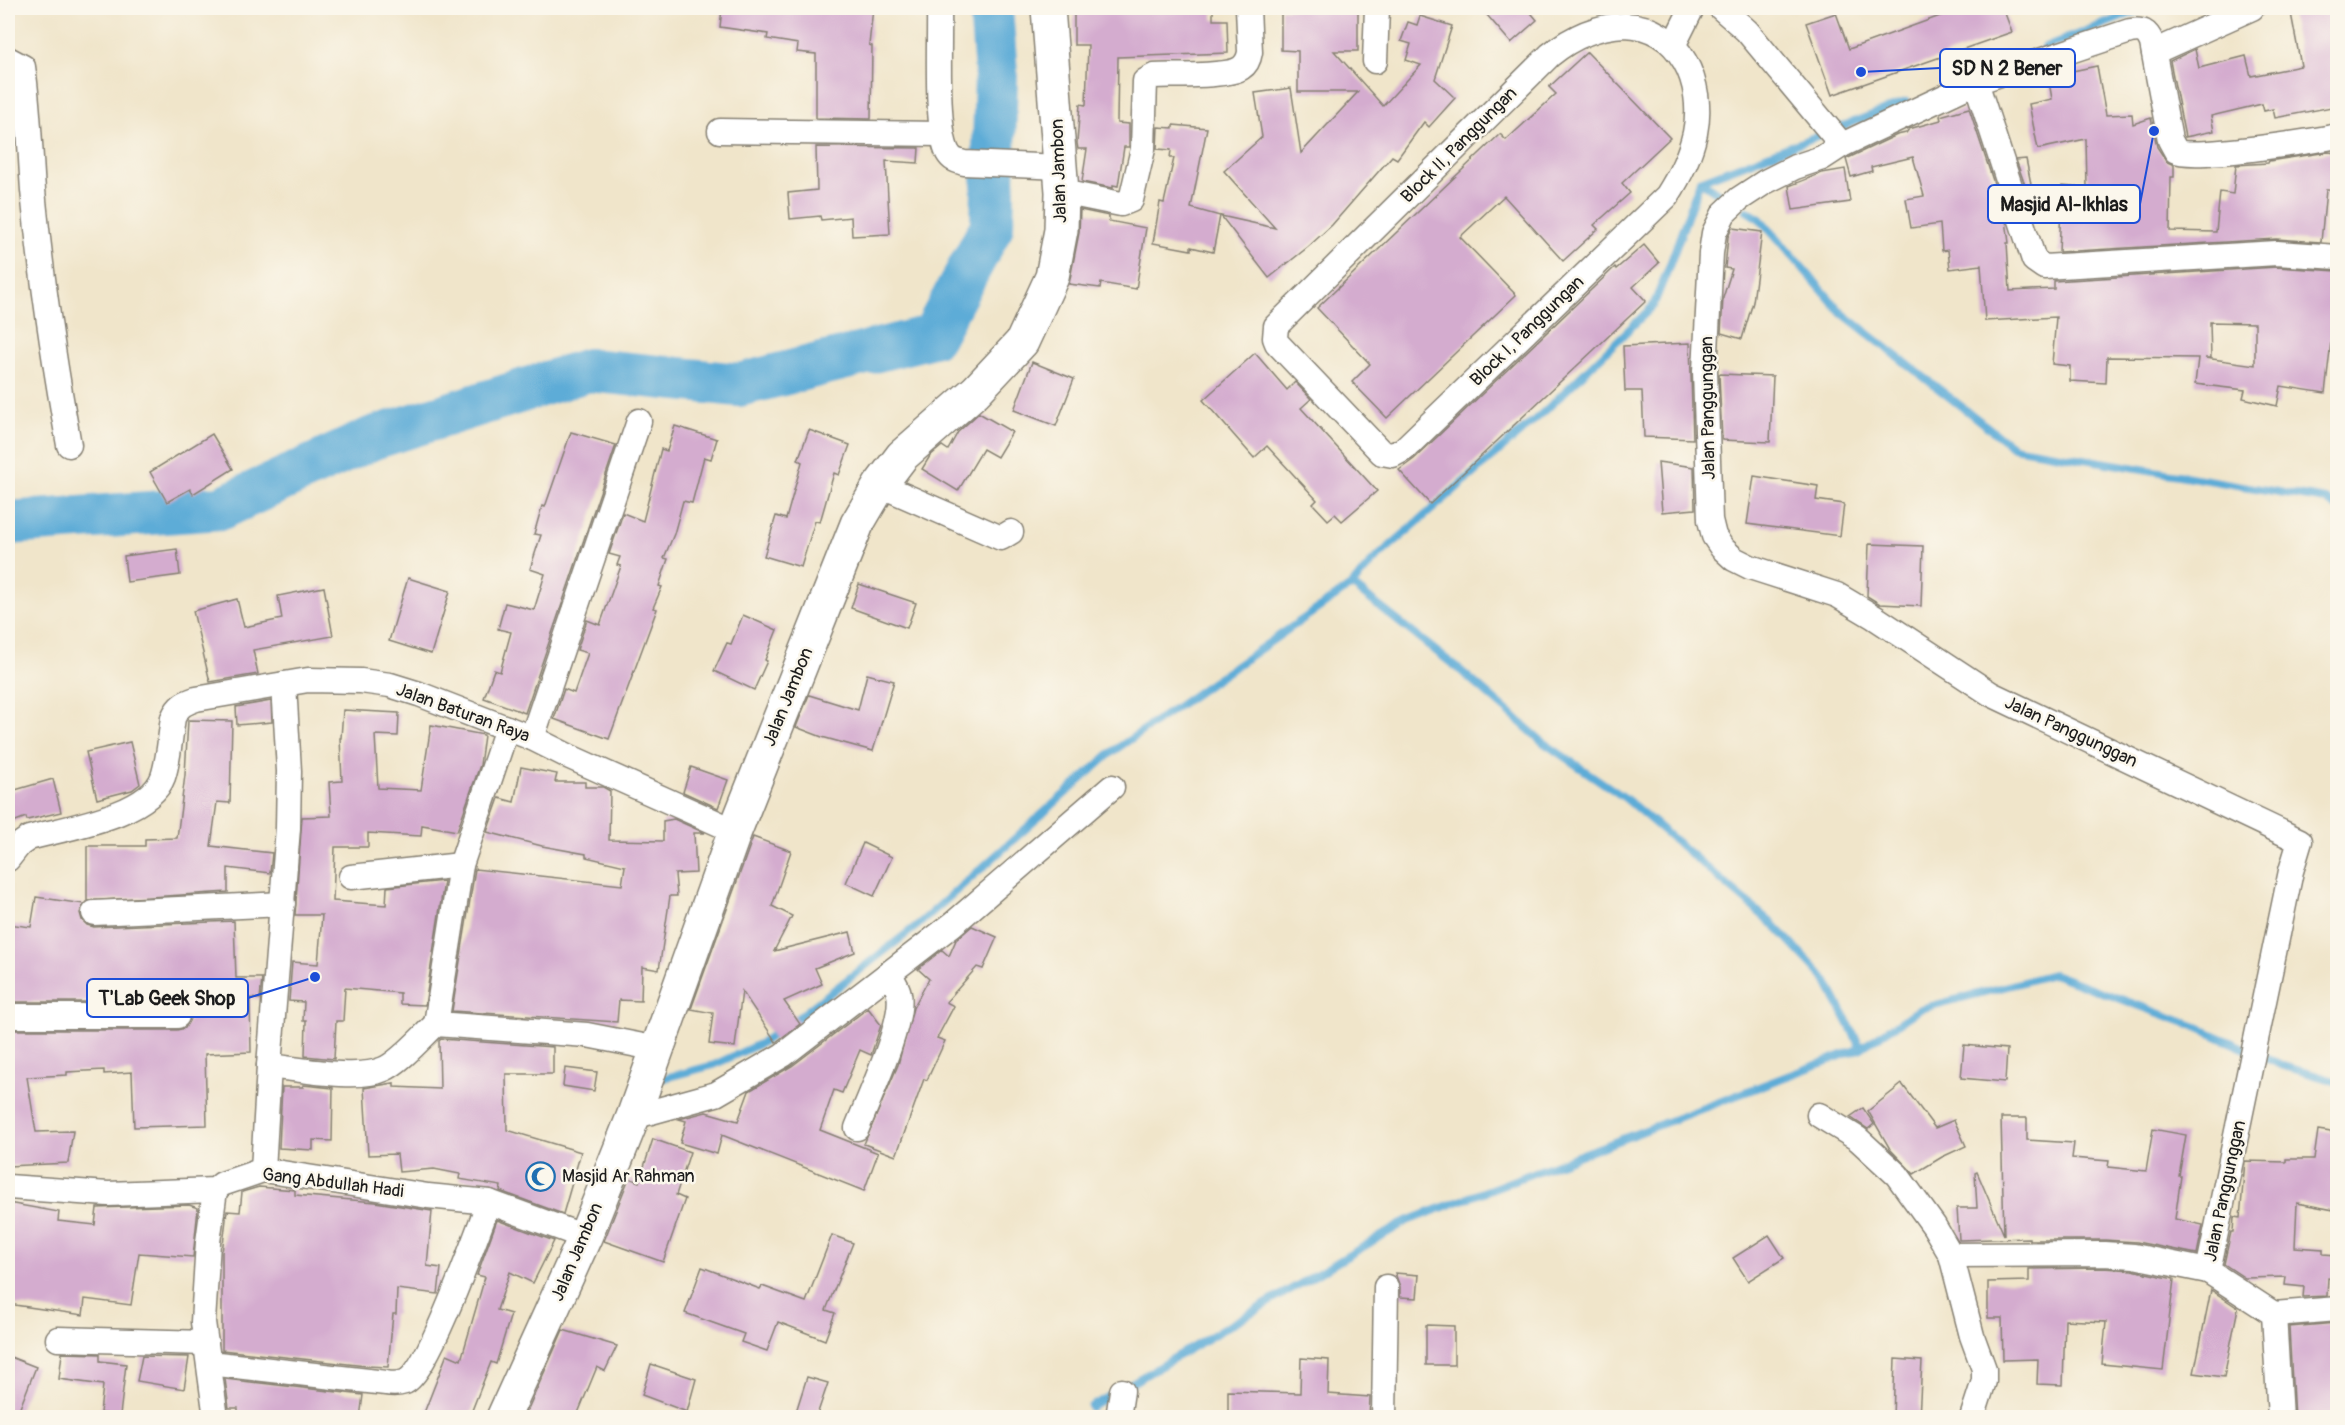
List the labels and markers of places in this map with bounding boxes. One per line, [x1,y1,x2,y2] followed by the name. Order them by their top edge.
[1940,49,2075,87] callout: SD N 2 Bener
[1988,185,2140,223] callout: Masjid Al-Ikhlas
[87,979,248,1017] callout: T'Lab Geek Shop
[525,1160,557,1192] mosque icon: Masjid Ar Rahman
[562,1165,695,1188] place label: Masjid Ar Rahman

